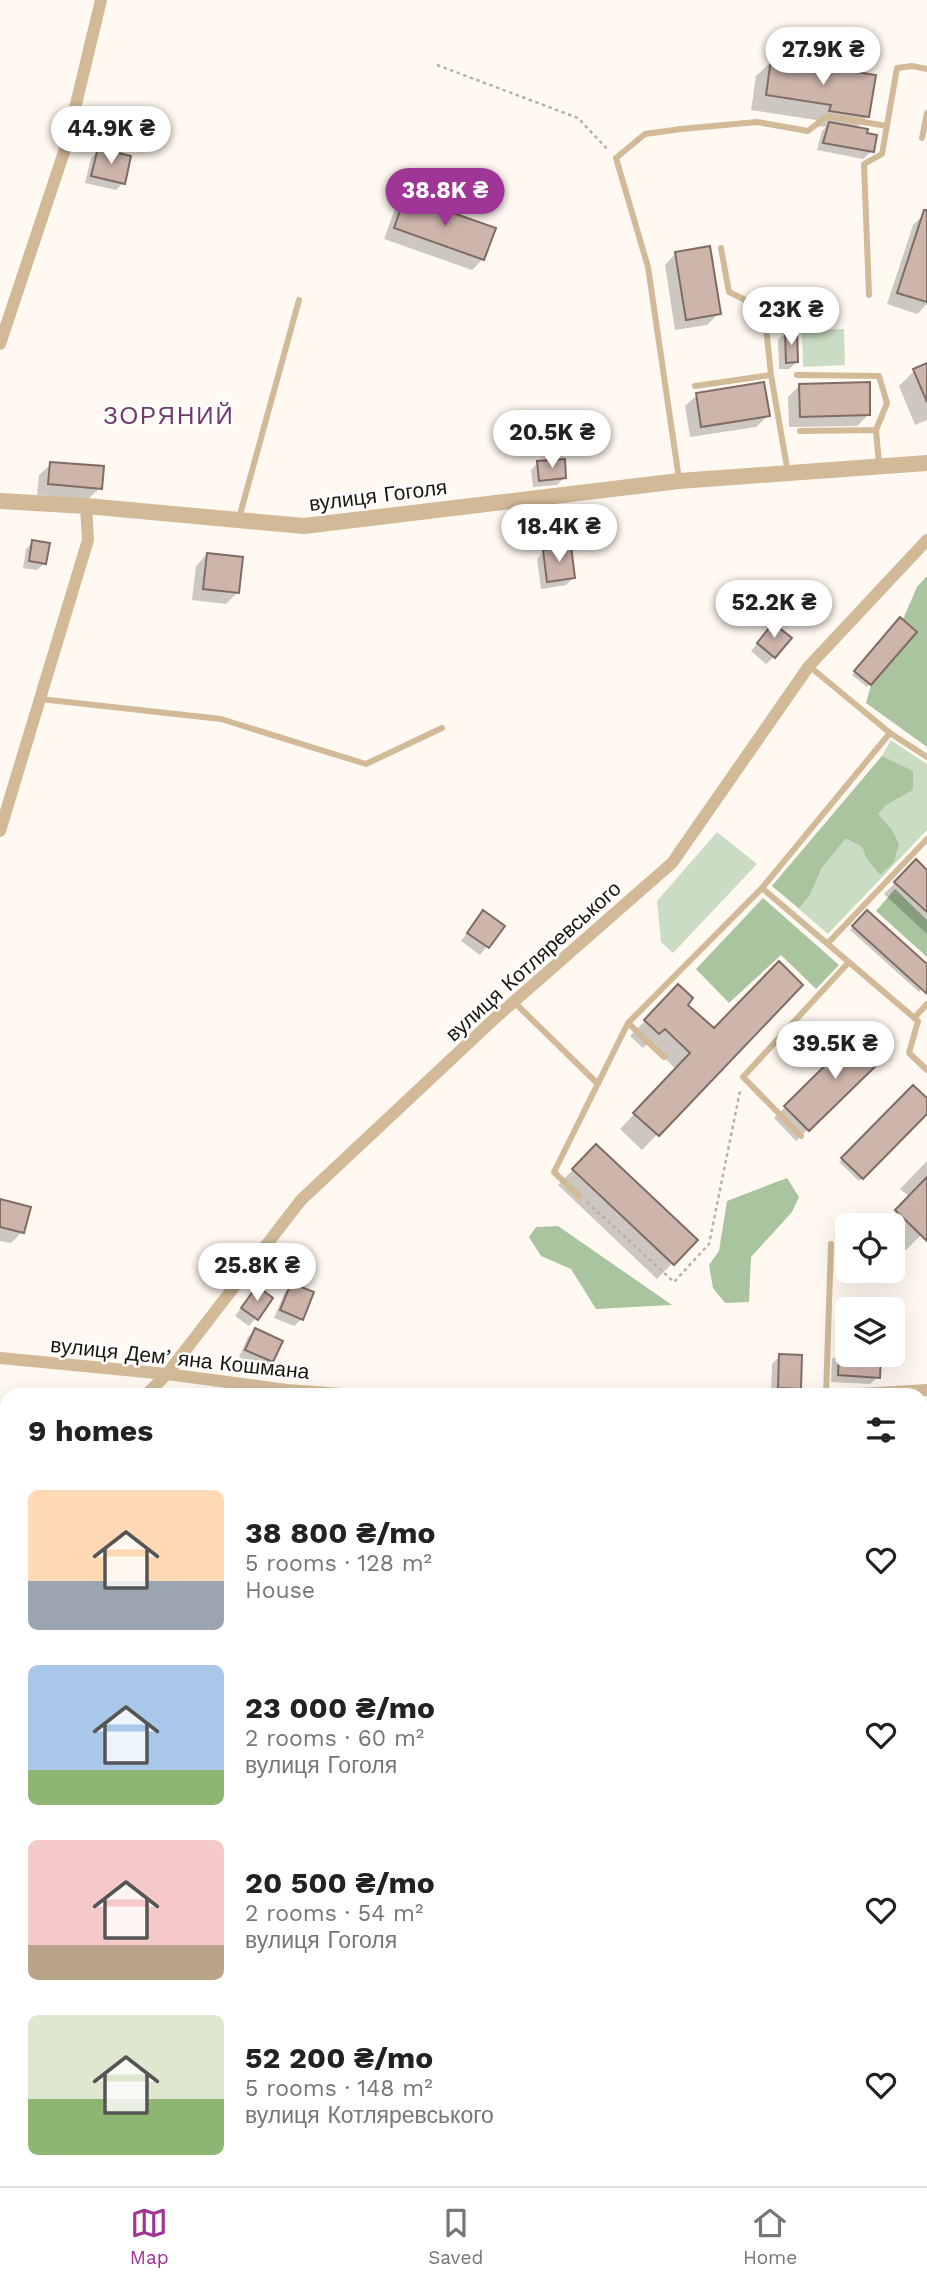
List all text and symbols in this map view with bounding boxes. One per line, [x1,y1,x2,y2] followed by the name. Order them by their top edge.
[758,28,888,87] pin: 27.9K ₴
[781,36,865,63] text: 27.9K ₴
[46,106,176,166] pin: 44.9K ₴
[67,115,155,142] text: 44.9K ₴
[380,168,510,228] pin: 38.8K ₴
[402,177,488,204] text: 38.8K ₴
[742,288,840,347] pin: 23K ₴
[758,296,824,323] text: 23K ₴
[103,402,235,430] district label: ЗОРЯНИЙ
[487,410,617,470] pin: 20.5K ₴
[509,419,595,446] text: 20.5K ₴
[308,474,448,516] street label: вулиця Гоголя
[494,504,624,564] pin: 18.4K ₴
[517,513,601,540] text: 18.4K ₴
[709,580,839,640] pin: 52.2K ₴
[731,589,817,616] text: 52.2K ₴
[440,876,626,1046] street label: вулиця Котляревського
[770,1021,900,1081] pin: 39.5K ₴
[792,1030,878,1057] text: 39.5K ₴
[835,1213,905,1367] map controls
[835,1213,905,1283] button: locate
[192,1244,322,1303] pin: 25.8K ₴
[214,1252,300,1279] text: 25.8K ₴
[835,1297,905,1367] button: layers
[49,1332,311,1384] street label: вулиця Демʼяна Кошмана
[862,1411,900,1449] icon: filters
[28,1413,153,1448] text: 9 homes
[245,1515,435,1550] text: 38 800 ₴/mo
[84,1518,168,1602] icon: home
[862,1541,900,1579] icon: heart
[245,1550,432,1577] text: 5 rooms · 128 m²
[245,1577,315,1604] text: House
[245,1690,435,1725] text: 23 000 ₴/mo
[84,1693,168,1777] icon: home
[862,1716,900,1754] icon: heart
[245,1725,424,1752] text: 2 rooms · 60 m²
[245,1752,397,1779] text: вулиця Гоголя
[245,1865,435,1900] text: 20 500 ₴/mo
[84,1868,168,1952] icon: home
[862,1891,900,1929] icon: heart
[245,1900,423,1927] text: 2 rooms · 54 m²
[245,1927,397,1954] text: вулиця Гоголя
[245,2040,433,2075] text: 52 200 ₴/mo
[84,2043,168,2127] icon: home
[862,2066,900,2104] icon: heart
[245,2075,433,2102] text: 5 rooms · 148 m²
[245,2102,494,2129] text: вулиця Котляревського
[130,2204,169,2269] tab: Map
[428,2204,483,2269] tab: Saved
[743,2204,797,2269] tab: Home

